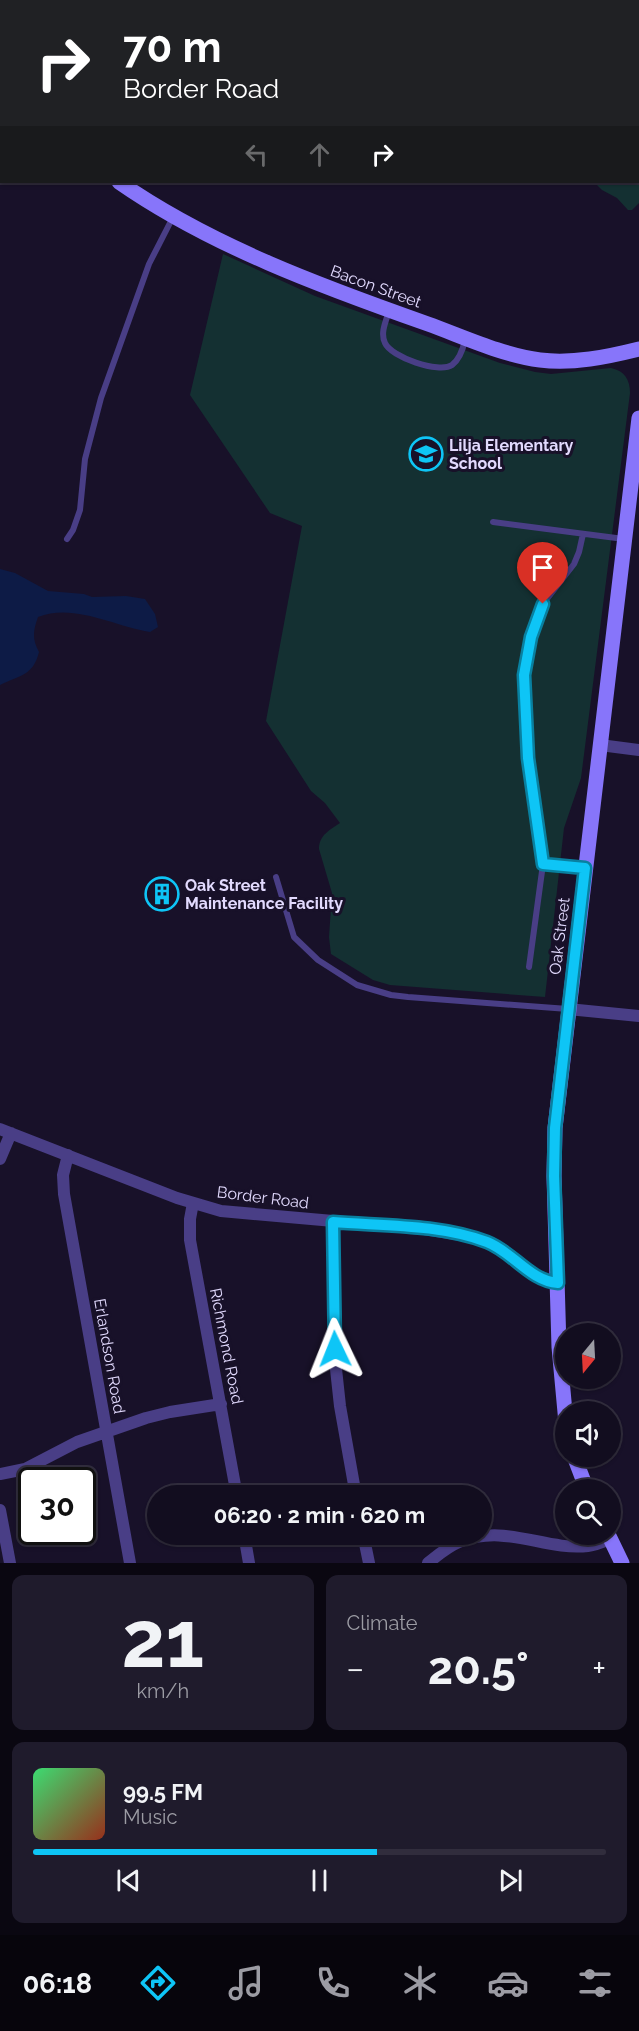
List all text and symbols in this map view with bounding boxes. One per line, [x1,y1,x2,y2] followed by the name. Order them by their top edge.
[123,23,222,72] text: 70 m
[24,24,102,102] icon: right
[123,73,279,104] text: Border Road
[240,138,273,171] icon: left
[303,138,336,171] icon: ahead
[366,138,399,171] icon: right
[328,261,424,312] street label: Bacon Street
[408,436,444,472] school or university icon: Lilja Elementary School
[449,436,574,473] place label: Lilja Elementary School
[517,542,568,604] pin
[526,551,559,584] icon: arrive
[144,876,180,912] building icon: Oak Street Maintenance Facility
[185,876,343,913] place label: Oak Street Maintenance Facility
[545,896,574,976] street label: Oak Street
[216,1182,310,1213] street label: Border Road
[206,1286,247,1406] street label: Richmond Road
[90,1297,129,1415] street label: Erlandson Road
[303,1317,367,1381] position arrow
[555,1323,621,1389] north arrow
[555,1323,621,1545] map controls
[555,1401,621,1467] button: sound
[18,1467,96,1545] speed limit sign: 30
[555,1479,621,1545] button: search
[214,1502,425,1528] text: 06:20 · 2 min · 620 m
[121,1594,204,1685] text: 21
[347,1611,418,1635] text: Climate
[428,1642,529,1695] text: 20.5°
[347,1649,364,1688] text: −
[592,1649,606,1688] text: +
[136,1679,189,1703] text: km/h
[123,1779,203,1805] text: 99.5 FM
[123,1805,177,1829] text: Music
[112,1864,145,1897] icon: previous
[303,1864,336,1897] icon: pause
[494,1864,527,1897] icon: next
[137,1962,179,2004] icon: directions
[225,1962,267,2004] icon: music
[312,1962,354,2004] icon: phone
[399,1962,441,2004] icon: climate
[487,1962,529,2004] icon: car
[574,1962,616,2004] icon: filters
[23,1968,92,1999] text: 06:18

